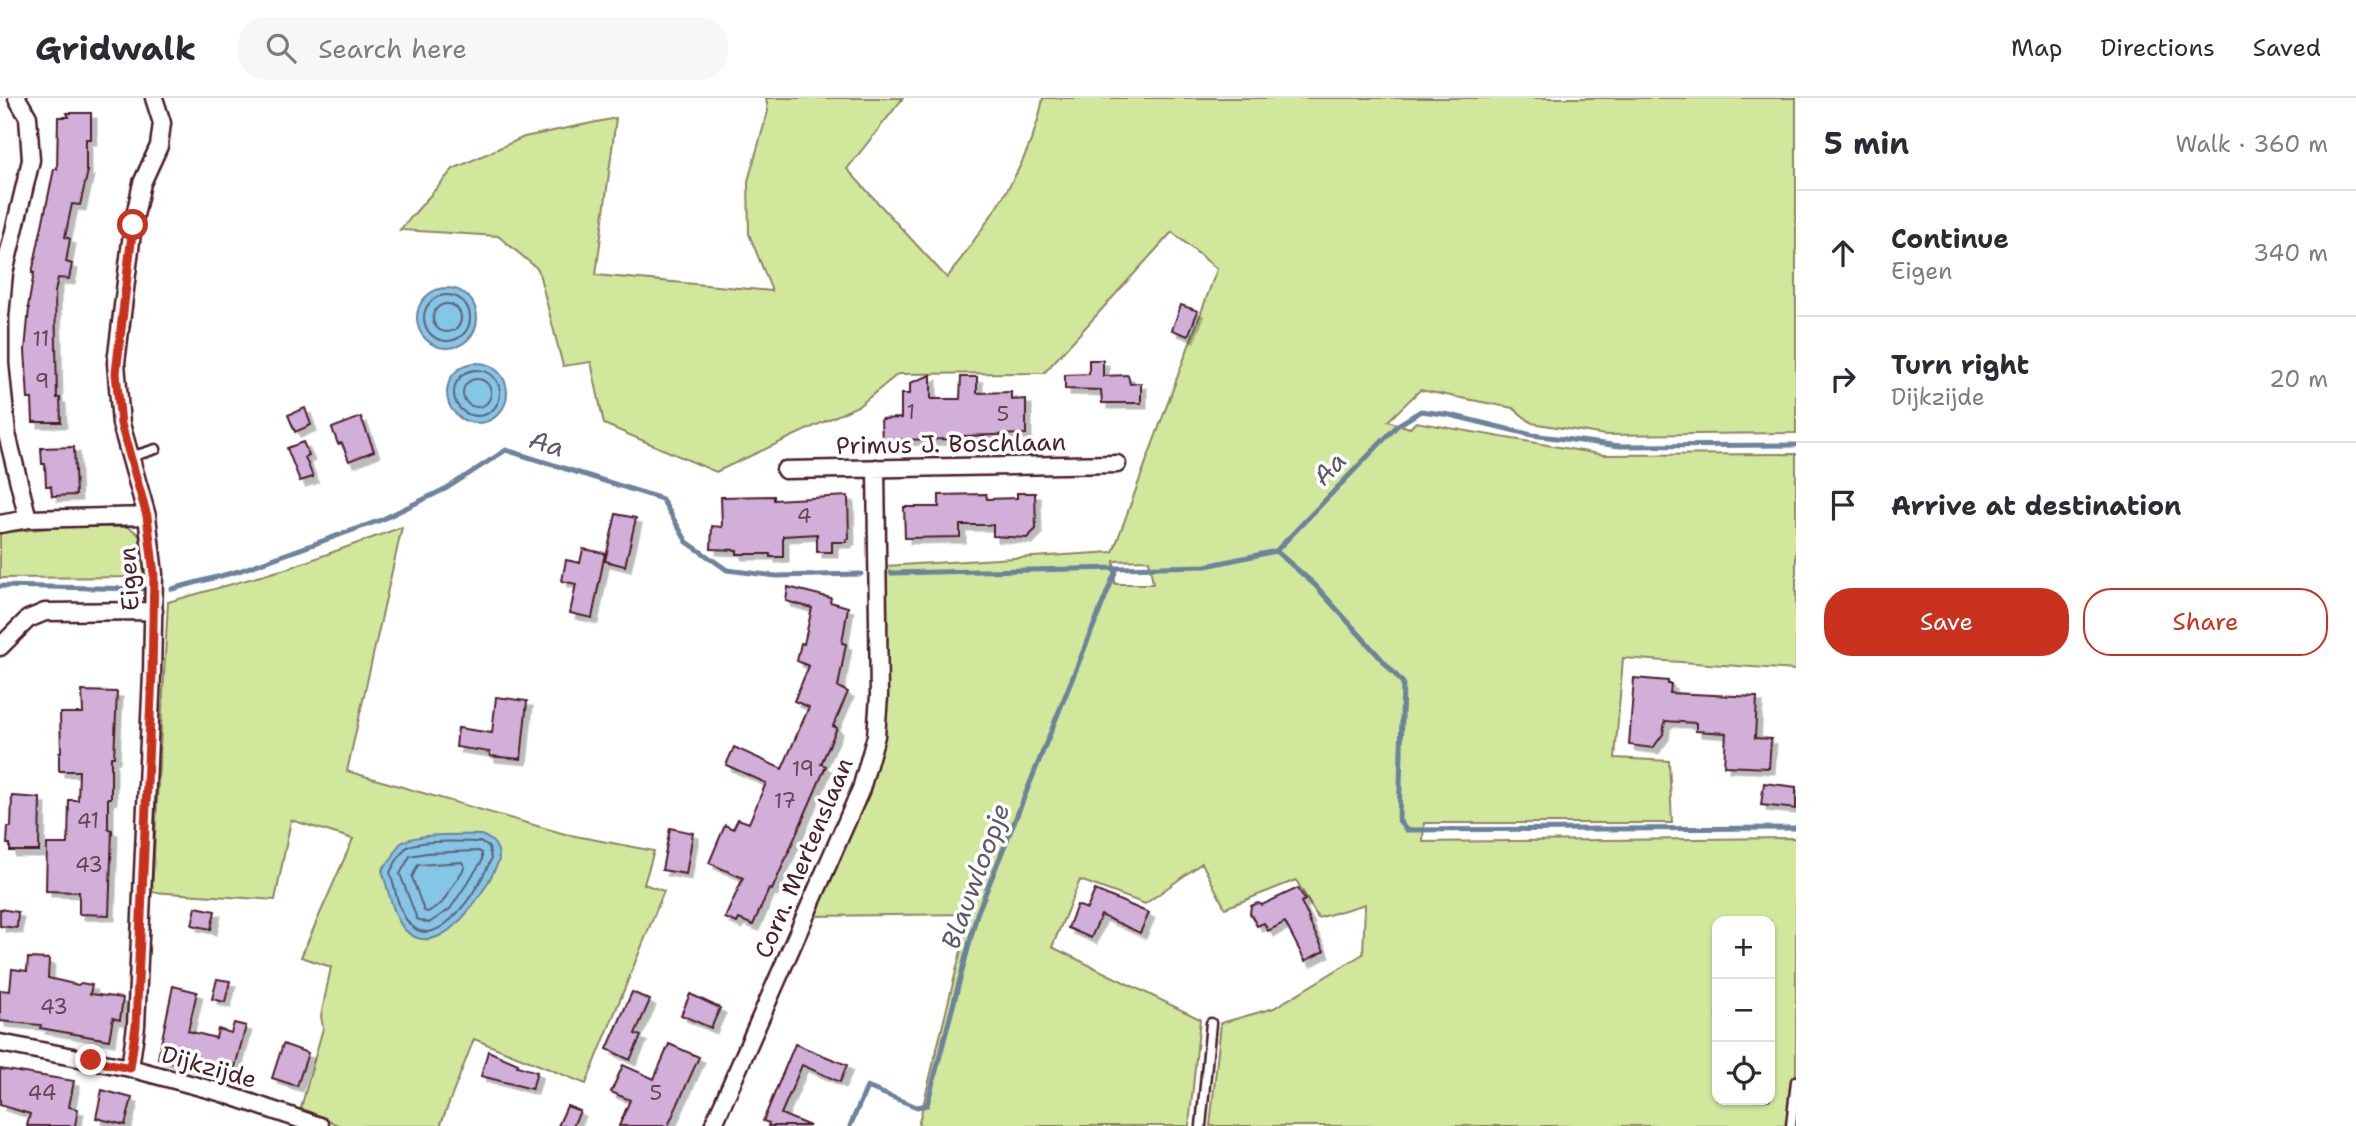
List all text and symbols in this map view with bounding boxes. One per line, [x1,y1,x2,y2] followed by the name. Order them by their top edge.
[238,17,728,80] search box
[35,26,196,71] text: Gridwalk
[262,29,300,67] icon: search
[318,31,467,66] text: Search here
[2011,32,2062,64] text: Map
[2100,32,2215,64] text: Directions
[2253,32,2321,64] text: Saved
[1824,123,1909,164] text: 5 min
[2175,129,2328,159] text: Walk · 360 m
[117,209,148,240] route start
[1891,221,2009,256] text: Continue
[1824,234,1862,272] icon: ahead
[2253,238,2328,268] text: 340 m
[1891,256,1952,286] text: Eigen
[33,325,49,353] house number: 11
[1891,347,2029,382] text: Turn right
[1824,360,1862,398] icon: right
[2269,364,2328,394] text: 20 m
[35,367,49,395] house number: 9
[1891,382,1985,412] text: Dijkzijde
[907,398,915,426] house number: 1
[997,400,1009,428] house number: 5
[525,421,569,465] water label: Aa
[836,426,1066,462] street label: Primus J. Boschlaan
[1304,443,1354,493] water label: Aa
[1824,486,1862,524] icon: arrive
[1891,488,2181,523] text: Arrive at destination
[797,502,811,530] house number: 4
[111,546,147,612] street label: Eigen
[1824,588,2069,656] button: Save
[2083,588,2328,656] button: Share
[747,753,861,963] street label: Corn. Mertenslaan
[792,755,814,783] house number: 19
[774,787,796,815] house number: 17
[932,798,1018,954] water label: Blauwloopje
[77,807,99,835] house number: 41
[75,851,103,879] house number: 43
[1712,916,1775,1105] map controls
[1712,916,1775,979] button: +
[1712,979,1775,1042] button: −
[40,993,68,1021] house number: 43
[158,1038,260,1096] street label: Dijkzijde
[1712,1042,1775,1105] button: locate
[75,1044,106,1075] route end
[28,1079,56,1107] house number: 44
[650,1079,662,1107] house number: 5

